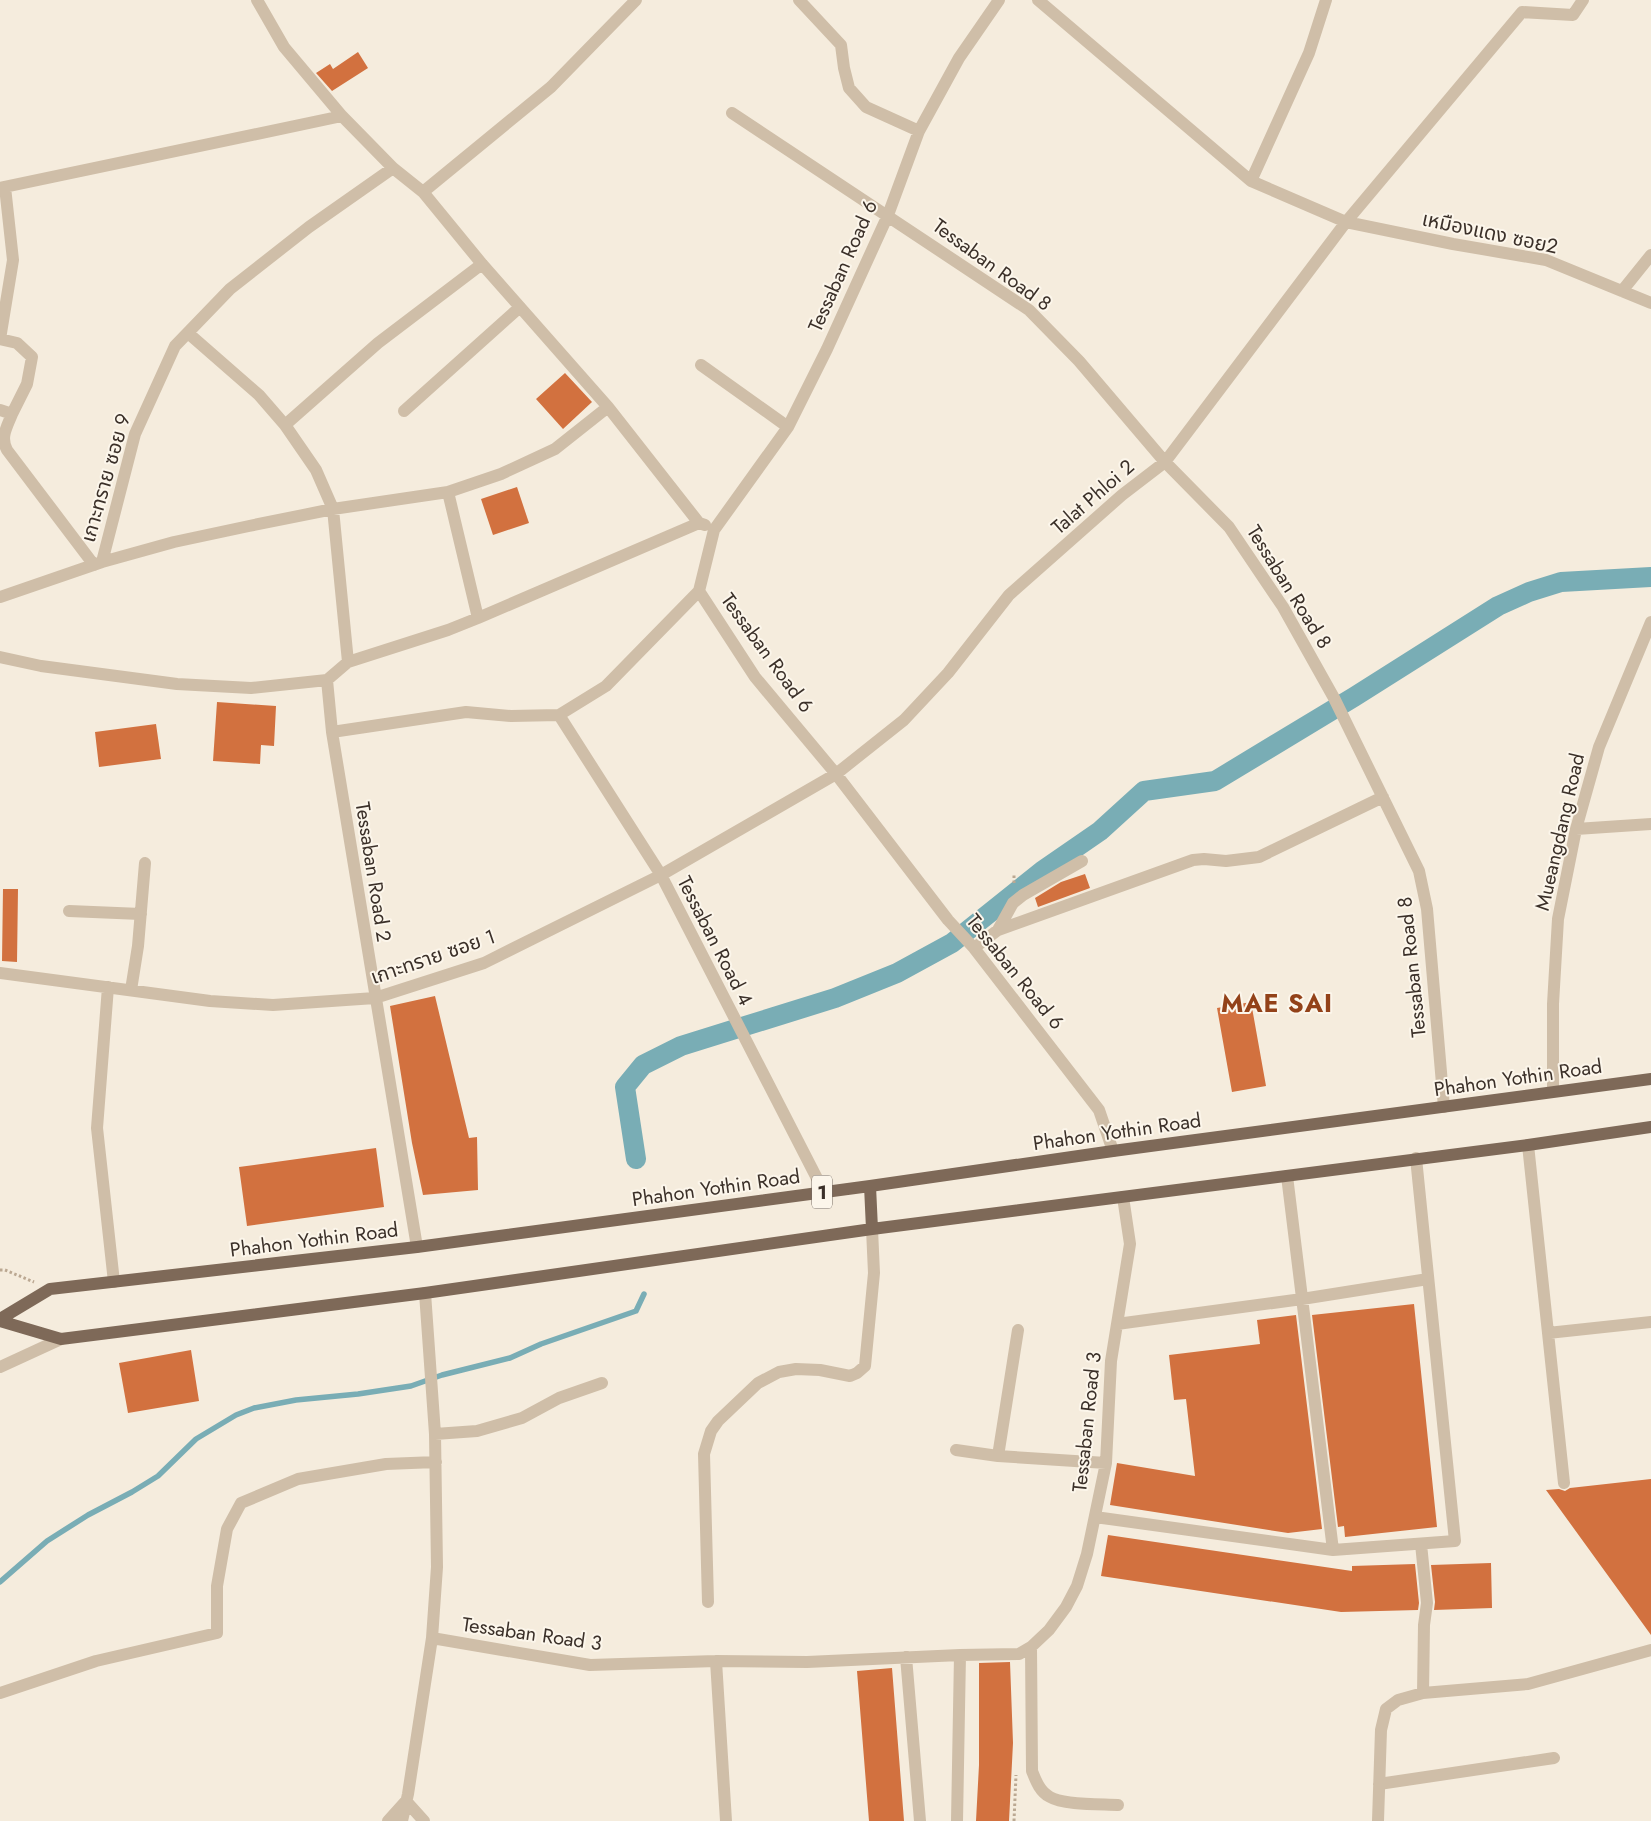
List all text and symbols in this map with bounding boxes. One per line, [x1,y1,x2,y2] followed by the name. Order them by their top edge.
[801,195,885,337] street label: Tessaban Road 6
[1419,204,1561,262] street label: เหมืองแดง ซอย2
[926,212,1058,318] street label: Tessaban Road 8
[74,410,138,546] street label: เกาะทราย ซอย 9
[1045,453,1141,541] street label: Talat Phloi 2
[1239,520,1339,654] street label: Tessaban Road 8
[714,587,820,719] street label: Tessaban Road 6
[1528,750,1592,914] street label: Mueangdang Road
[348,800,398,944] street label: Tessaban Road 2
[670,871,760,1011] street label: Tessaban Road 4
[1390,895,1434,1039] street label: Tessaban Road 8
[959,908,1071,1036] street label: Tessaban Road 6
[367,922,499,992] street label: เกาะทราย ซอย 1
[1221,985,1333,1021] district label: MAE SAI
[1432,1052,1604,1104] street label: Phahon Yothin Road
[1031,1106,1203,1158] street label: Phahon Yothin Road
[630,1162,802,1214] street label: Phahon Yothin Road
[812,1176,832,1208] road number: 1
[228,1215,400,1265] street label: Phahon Yothin Road
[1065,1350,1109,1494] street label: Tessaban Road 3
[460,1610,604,1658] street label: Tessaban Road 3

